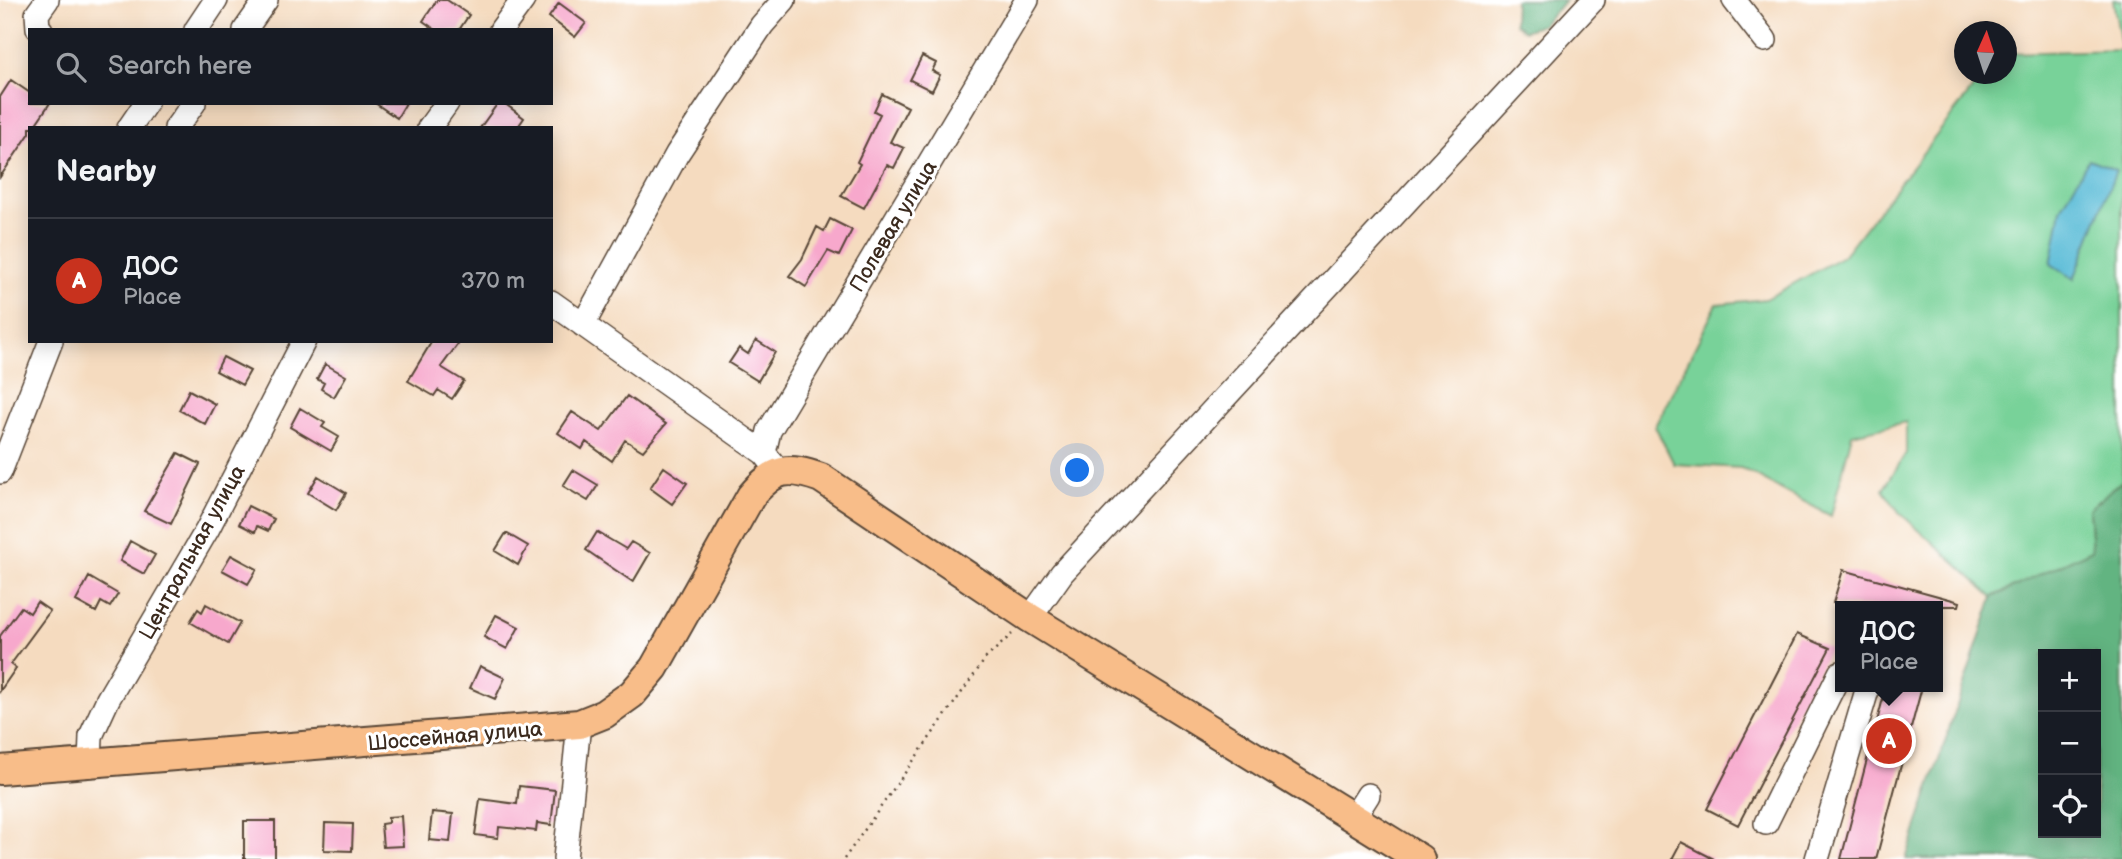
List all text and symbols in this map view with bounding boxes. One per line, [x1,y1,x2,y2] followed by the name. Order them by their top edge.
[1954,21,2017,84] north arrow
[28,28,553,105] search box
[52,48,90,86] icon: search
[108,51,252,82] text: Search here
[56,154,156,190] text: Nearby
[844,155,943,297] street label: Полевая улица
[123,252,178,283] text: ДОС
[72,267,86,295] text: A
[461,267,525,295] text: 370 m
[123,283,181,311] text: Place
[1060,453,1094,487] your location
[134,460,251,644] street label: Центральная улица
[1835,601,1943,692] popup
[1860,617,1915,648] text: ДОС
[1860,648,1918,676] text: Place
[2038,649,2101,838] map controls
[2038,649,2101,712] button: +
[2038,712,2101,775] button: −
[1866,715,1912,767] pin: A
[367,716,544,757] street label: Шоссейная улица
[2038,775,2101,838] button: locate

